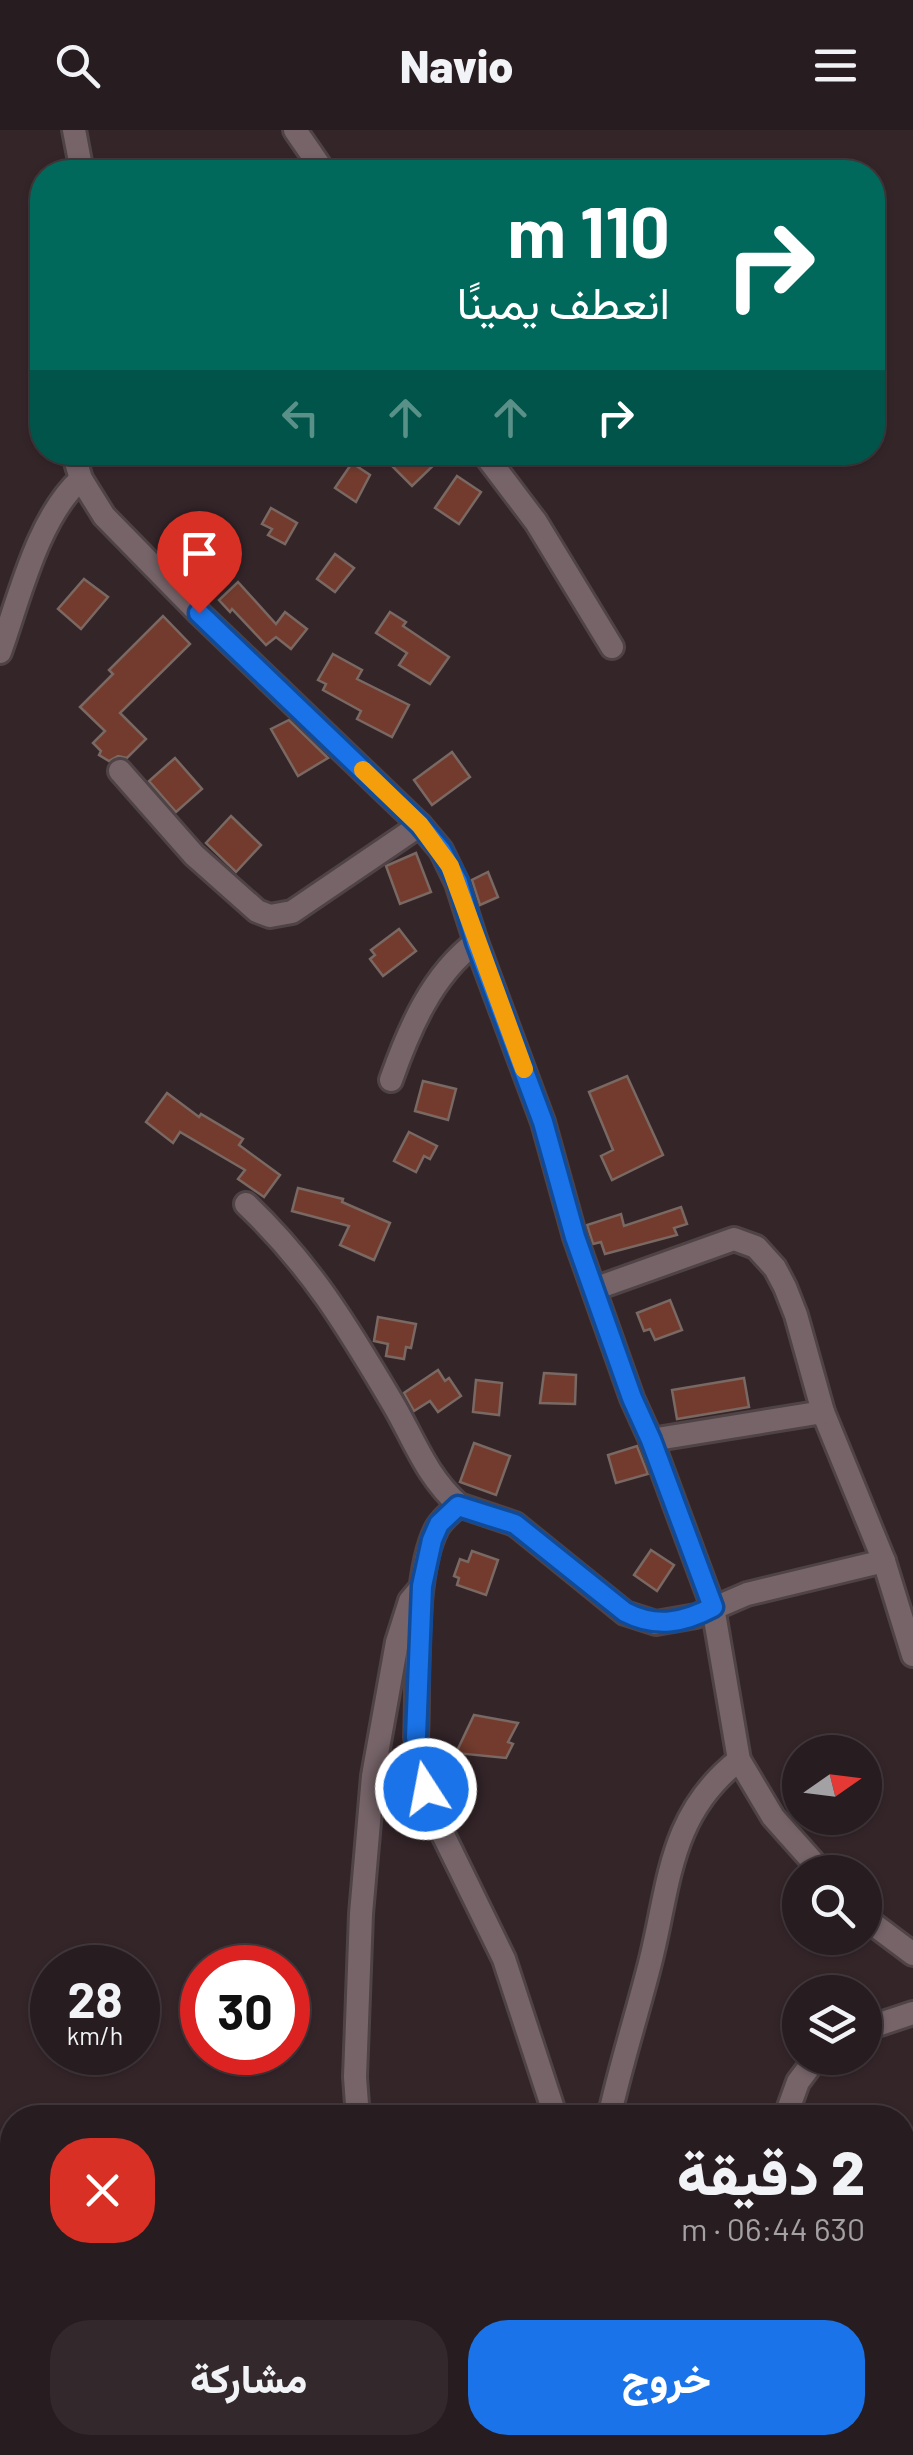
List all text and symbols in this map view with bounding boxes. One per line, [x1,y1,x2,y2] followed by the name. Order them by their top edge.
[50,38,105,93] icon: search
[400,38,513,92] text: Navio
[808,38,863,93] icon: menu
[508,188,670,272] text: 110 m
[705,200,835,330] icon: right
[457,274,670,328] text: انعطف يمينًا
[273,390,328,445] icon: left
[378,390,433,445] icon: ahead
[483,390,538,445] icon: ahead
[588,390,643,445] icon: right
[157,511,242,614] pin
[172,526,227,581] icon: arrive
[782,1735,882,1835] north arrow
[782,1735,882,2075] map controls
[374,1737,478,1841] position arrow
[782,1855,882,1955] button: search
[180,1945,310,2075] speed limit sign: 30
[67,1968,123,2028] text: 28
[782,1975,882,2075] button: layers
[67,2020,123,2050] text: km/h
[677,2135,865,2207] text: 2 دقيقة
[50,2138,155,2243] button: close
[681,2209,865,2247] text: 630 m · 06:44
[50,2320,448,2435] button: مشاركة
[468,2320,865,2435] button: خروج

